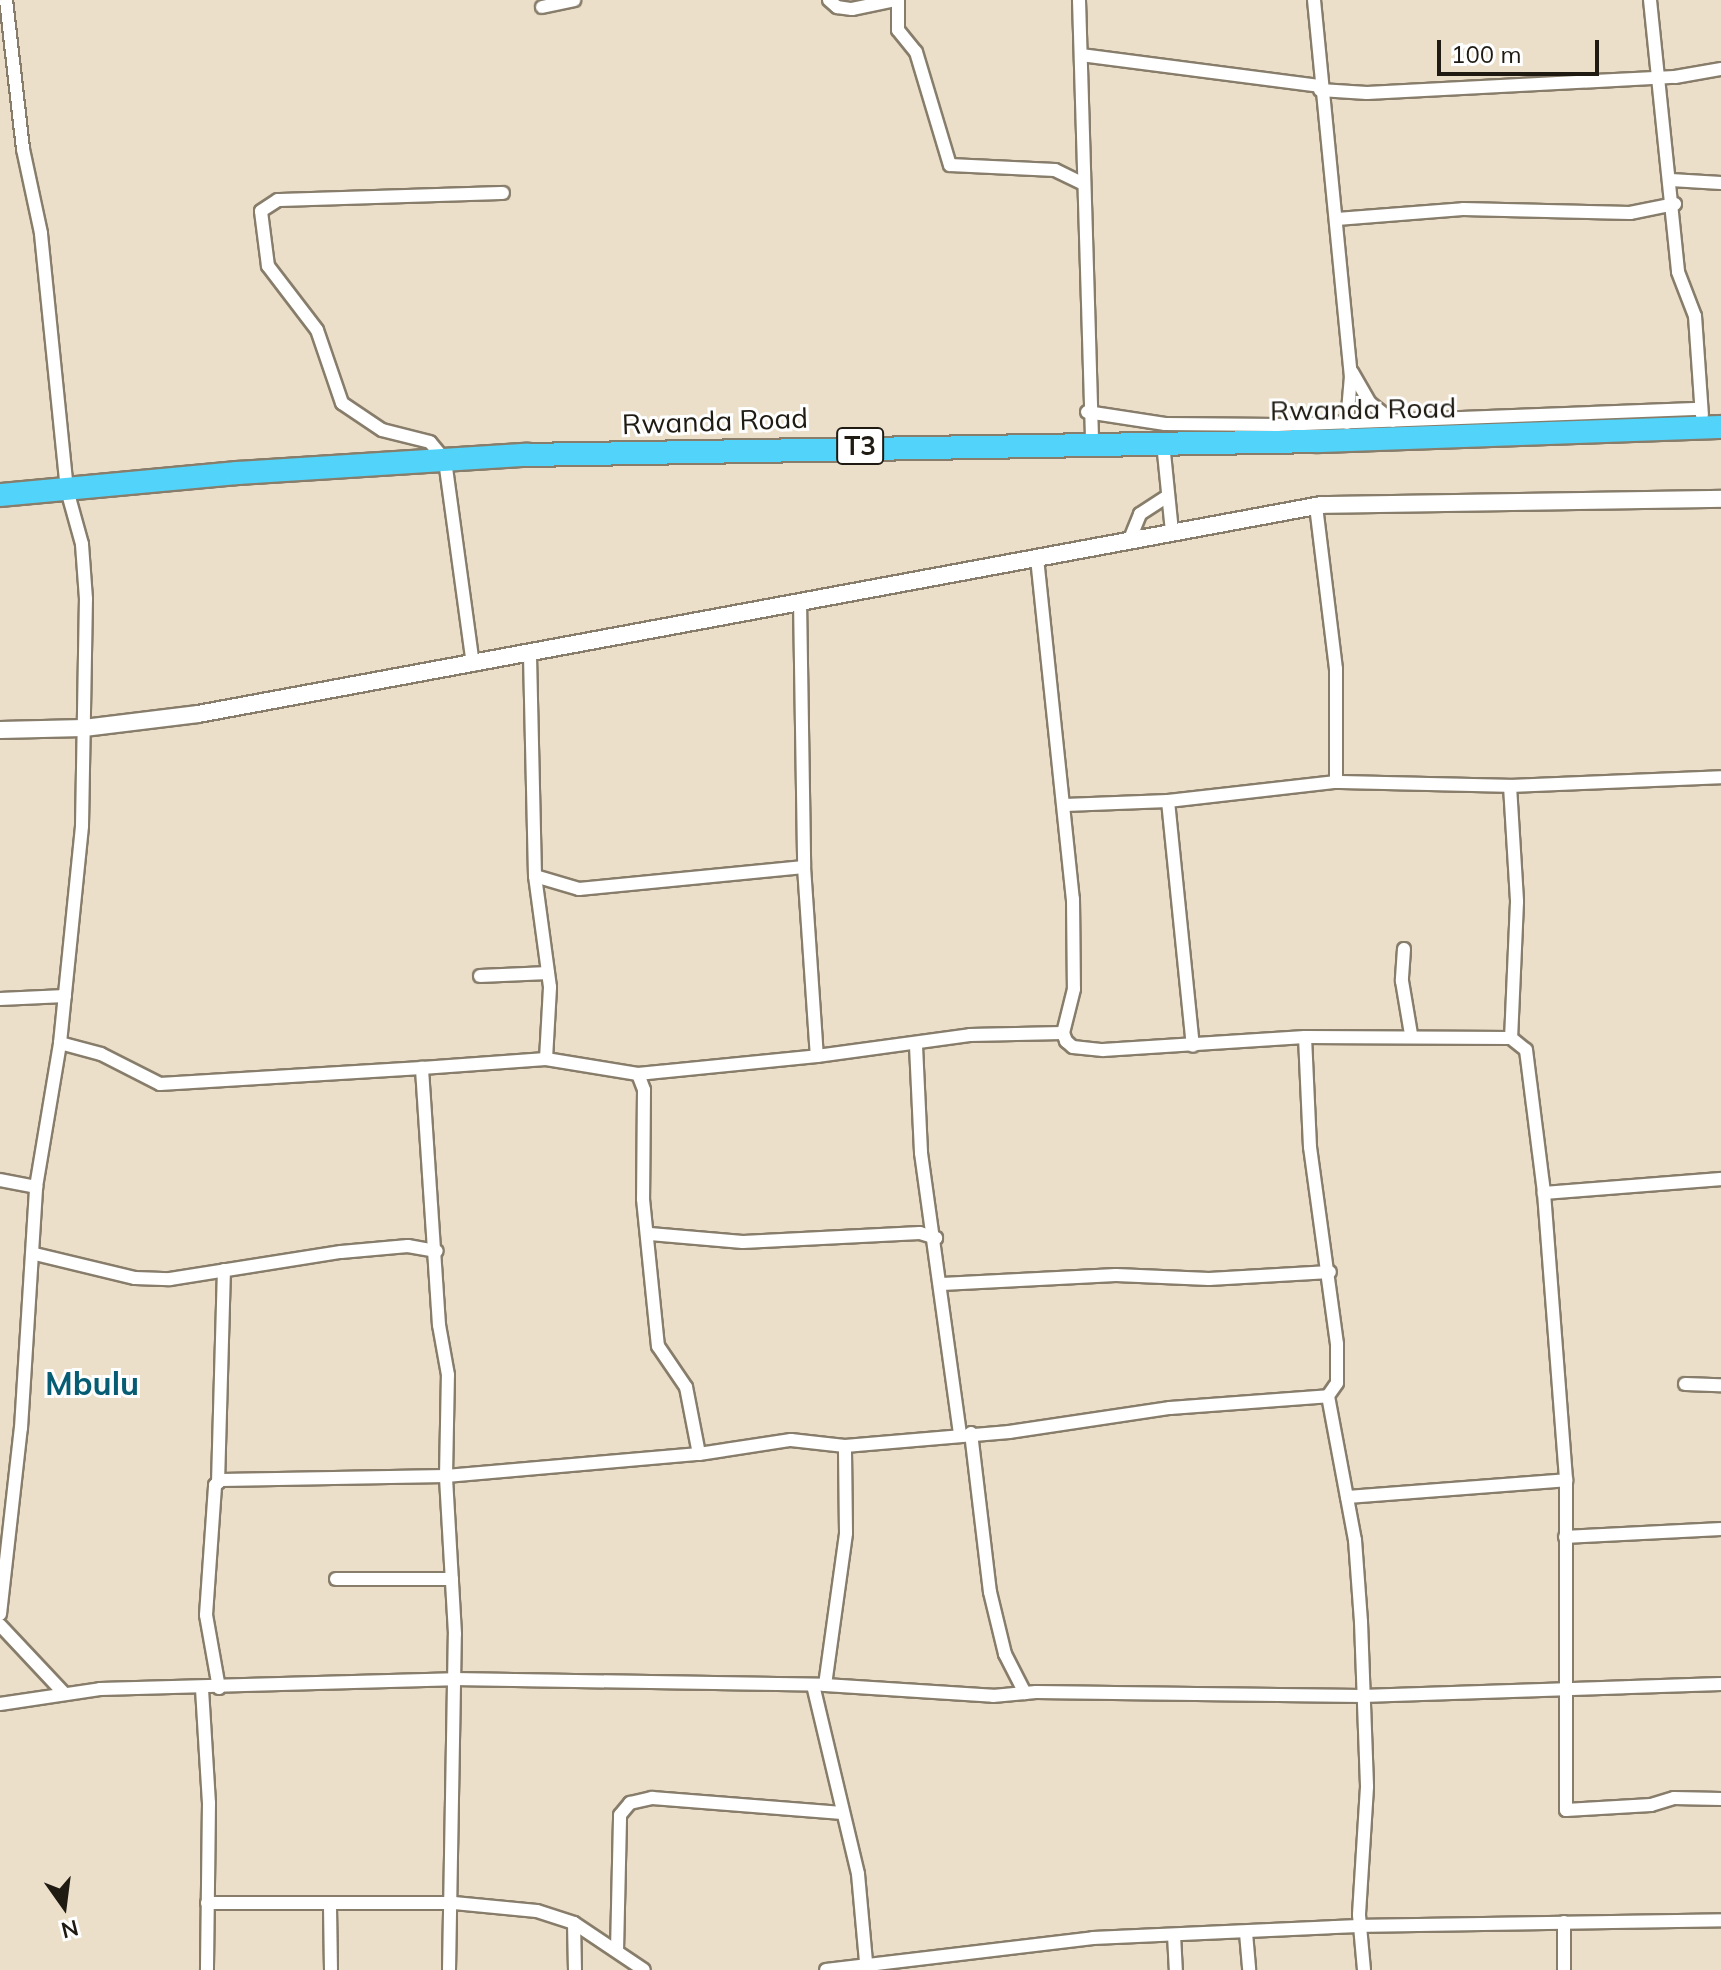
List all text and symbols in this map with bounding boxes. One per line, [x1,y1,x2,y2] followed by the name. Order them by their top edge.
[1441,24,1603,74] scale bar
[1451,39,1522,69] text: 100 m
[1270,391,1456,427] street label: Rwanda Road
[621,401,809,441] street label: Rwanda Road
[836,424,884,468] road number: T3
[45,1364,139,1402] district label: Mbulu
[24,1866,104,1946] north arrow
[58,1914,81,1945] text: N

